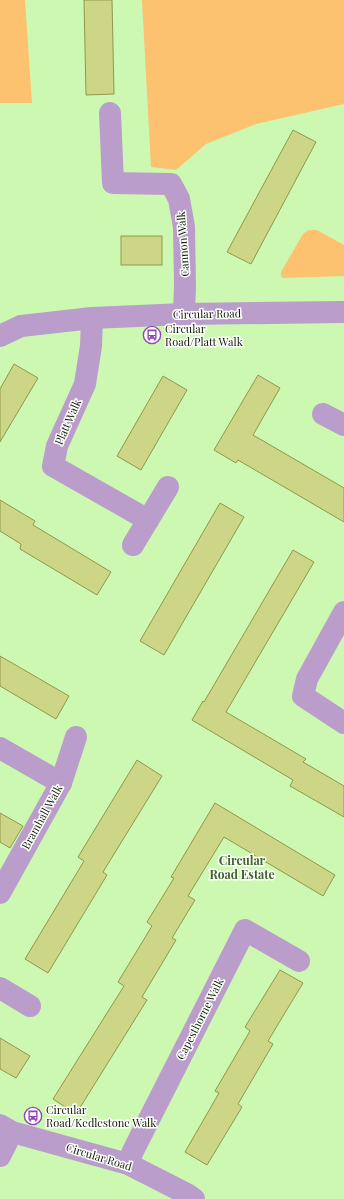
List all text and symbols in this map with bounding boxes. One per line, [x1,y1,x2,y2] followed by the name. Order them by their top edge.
[173,211,192,277] street label: Cannon Walk
[173,305,242,322] street label: Circular Road
[165,321,243,349] place label: Circular Road/Platt Walk
[142,325,162,345] bus stop icon: Circular Road/Platt Walk
[51,397,84,447] street label: Platt Walk
[18,782,65,852] street label: Bramhall Walk
[209,852,275,882] district label: Circular Road Estate
[172,975,227,1062] street label: Capesthorne Walk
[46,1102,156,1130] place label: Circular Road/Kedlestone Walk
[23,1106,43,1126] bus stop icon: Circular Road/Kedlestone Walk
[64,1139,135,1174] street label: Circular Road

